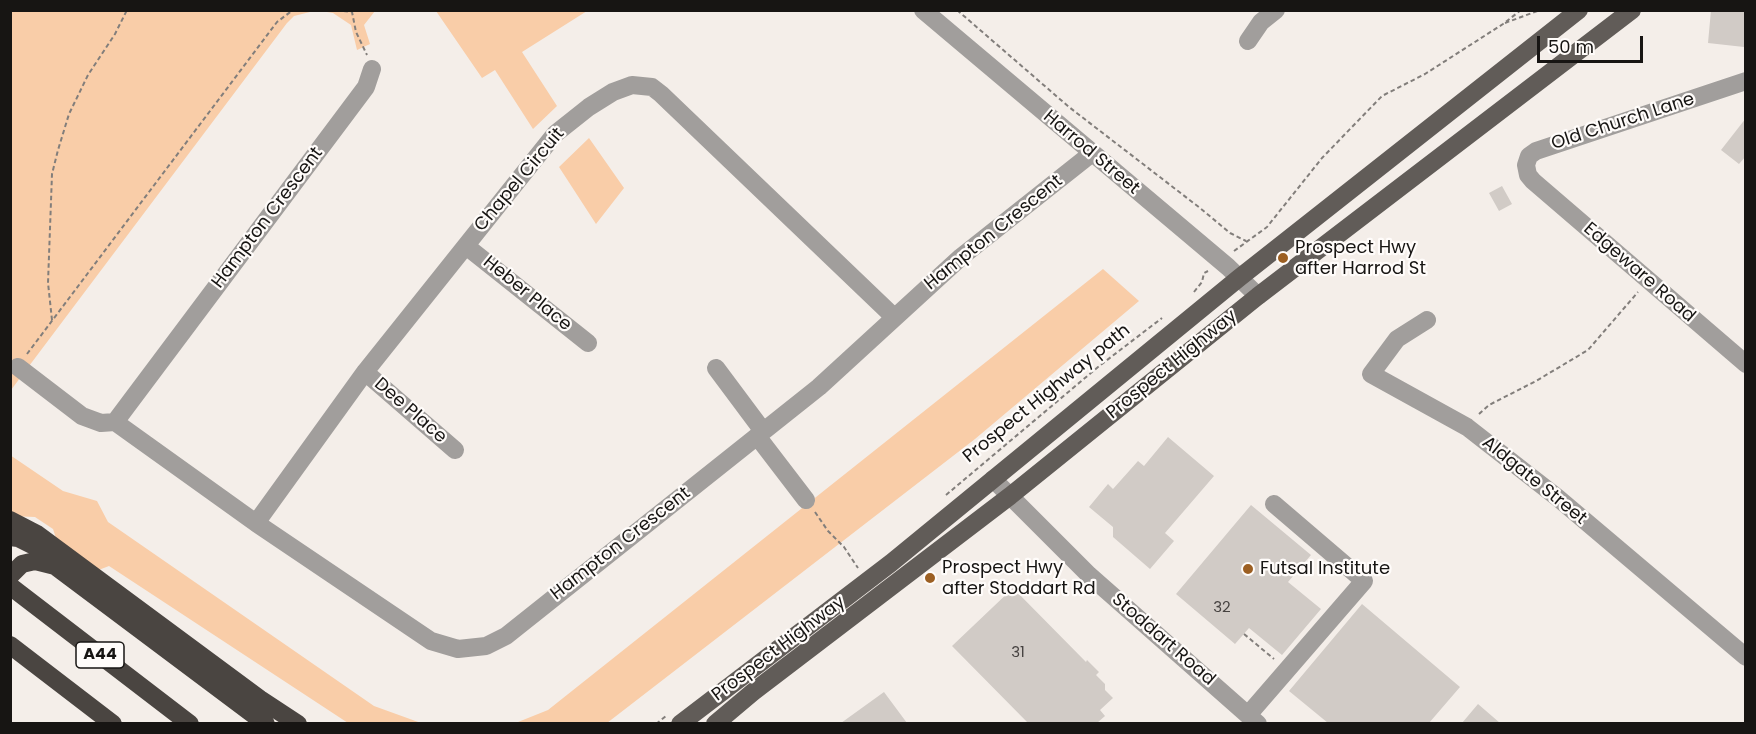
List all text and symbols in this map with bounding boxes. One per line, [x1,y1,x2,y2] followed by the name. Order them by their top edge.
[1540,24,1646,62] scale bar
[1548,34,1594,59] text: 50 m
[1549,89,1697,155] street label: Old Church Lane
[1038,106,1144,200] street label: Harrod Street
[470,124,570,236] street label: Chapel Circuit
[208,143,328,293] street label: Hampton Crescent
[921,171,1067,295] street label: Hampton Crescent
[1579,219,1699,327] street label: Edgeware Road
[1295,237,1426,280] place label: Prospect Hwy after Harrod St
[1276,251,1290,265] marker: Prospect Hwy after Harrod St
[478,252,576,336] street label: Heber Place
[1103,306,1241,424] street label: Prospect Highway
[959,320,1135,468] street label: Prospect Highway path
[369,374,451,448] street label: Dee Place
[1477,432,1591,530] street label: Aldgate Street
[547,483,695,605] street label: Hampton Crescent
[942,557,1096,600] place label: Prospect Hwy after Stoddart Rd
[1260,558,1390,580] place label: Futsal Institute
[1241,562,1255,576] marker: Futsal Institute
[923,571,937,585] marker: Prospect Hwy after Stoddart Rd
[1107,589,1219,691] street label: Stoddart Road
[708,592,850,706] street label: Prospect Highway
[1213,599,1231,617] house number: 32
[76,642,124,668] road number: A44
[1011,644,1025,662] house number: 31

